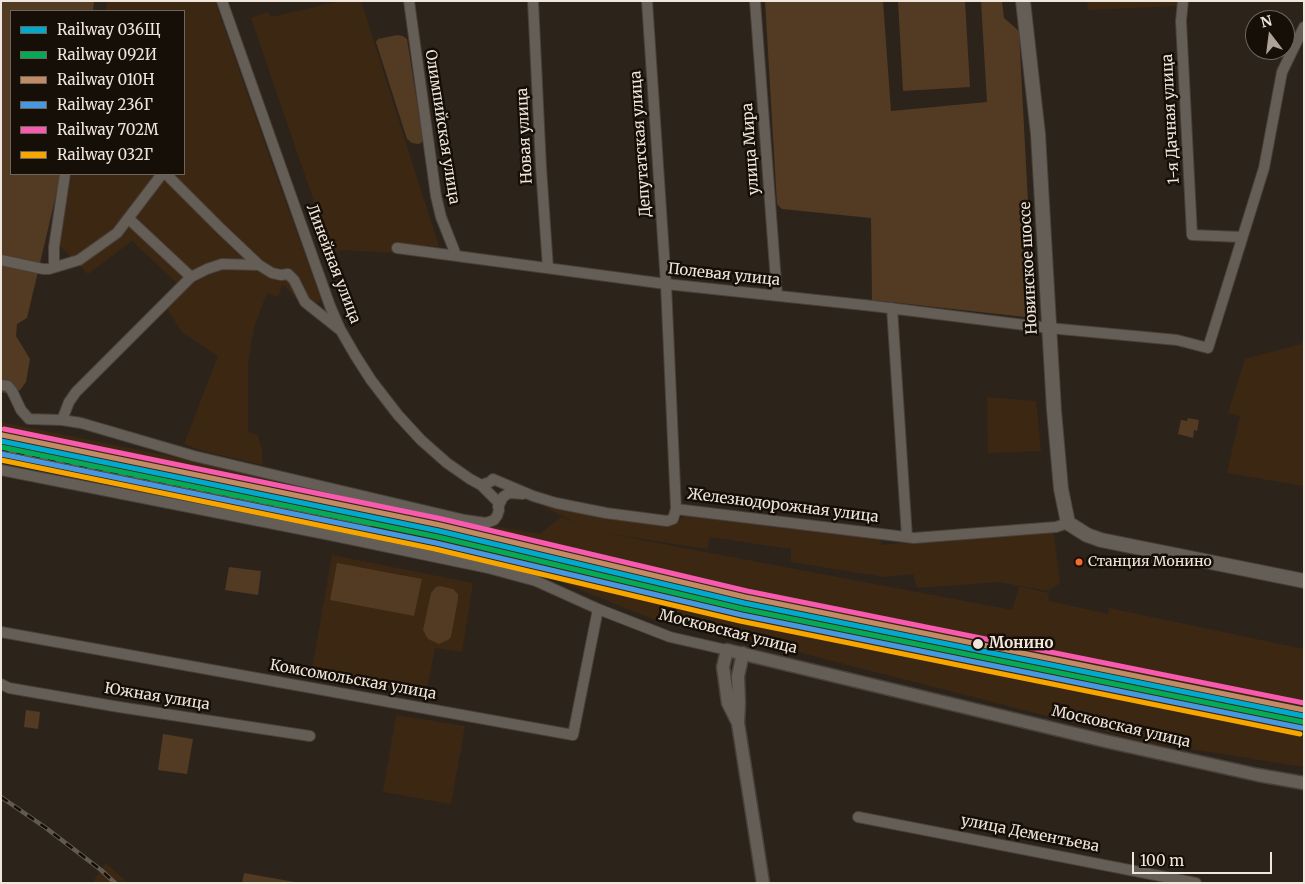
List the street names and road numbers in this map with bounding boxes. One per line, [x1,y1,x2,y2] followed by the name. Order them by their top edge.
[421,48,463,206] street label: Олимпийская улица
[1159,53,1183,185] street label: 1-я Дачная улица
[627,70,655,218] street label: Депутатская улица
[513,87,537,185] street label: Новая улица
[739,102,763,196] street label: улица Мира
[1017,201,1041,335] street label: Новинское шоссе
[302,202,364,326] street label: Линейная улица
[667,260,781,290] street label: Полевая улица
[686,485,880,527] street label: Железнодорожная улица
[657,606,799,658] street label: Московская улица
[268,656,438,704] street label: Комсомольская улица
[103,680,211,714] street label: Южная улица
[1050,702,1192,752] street label: Московская улица
[959,812,1101,856] street label: улица Дементьева

